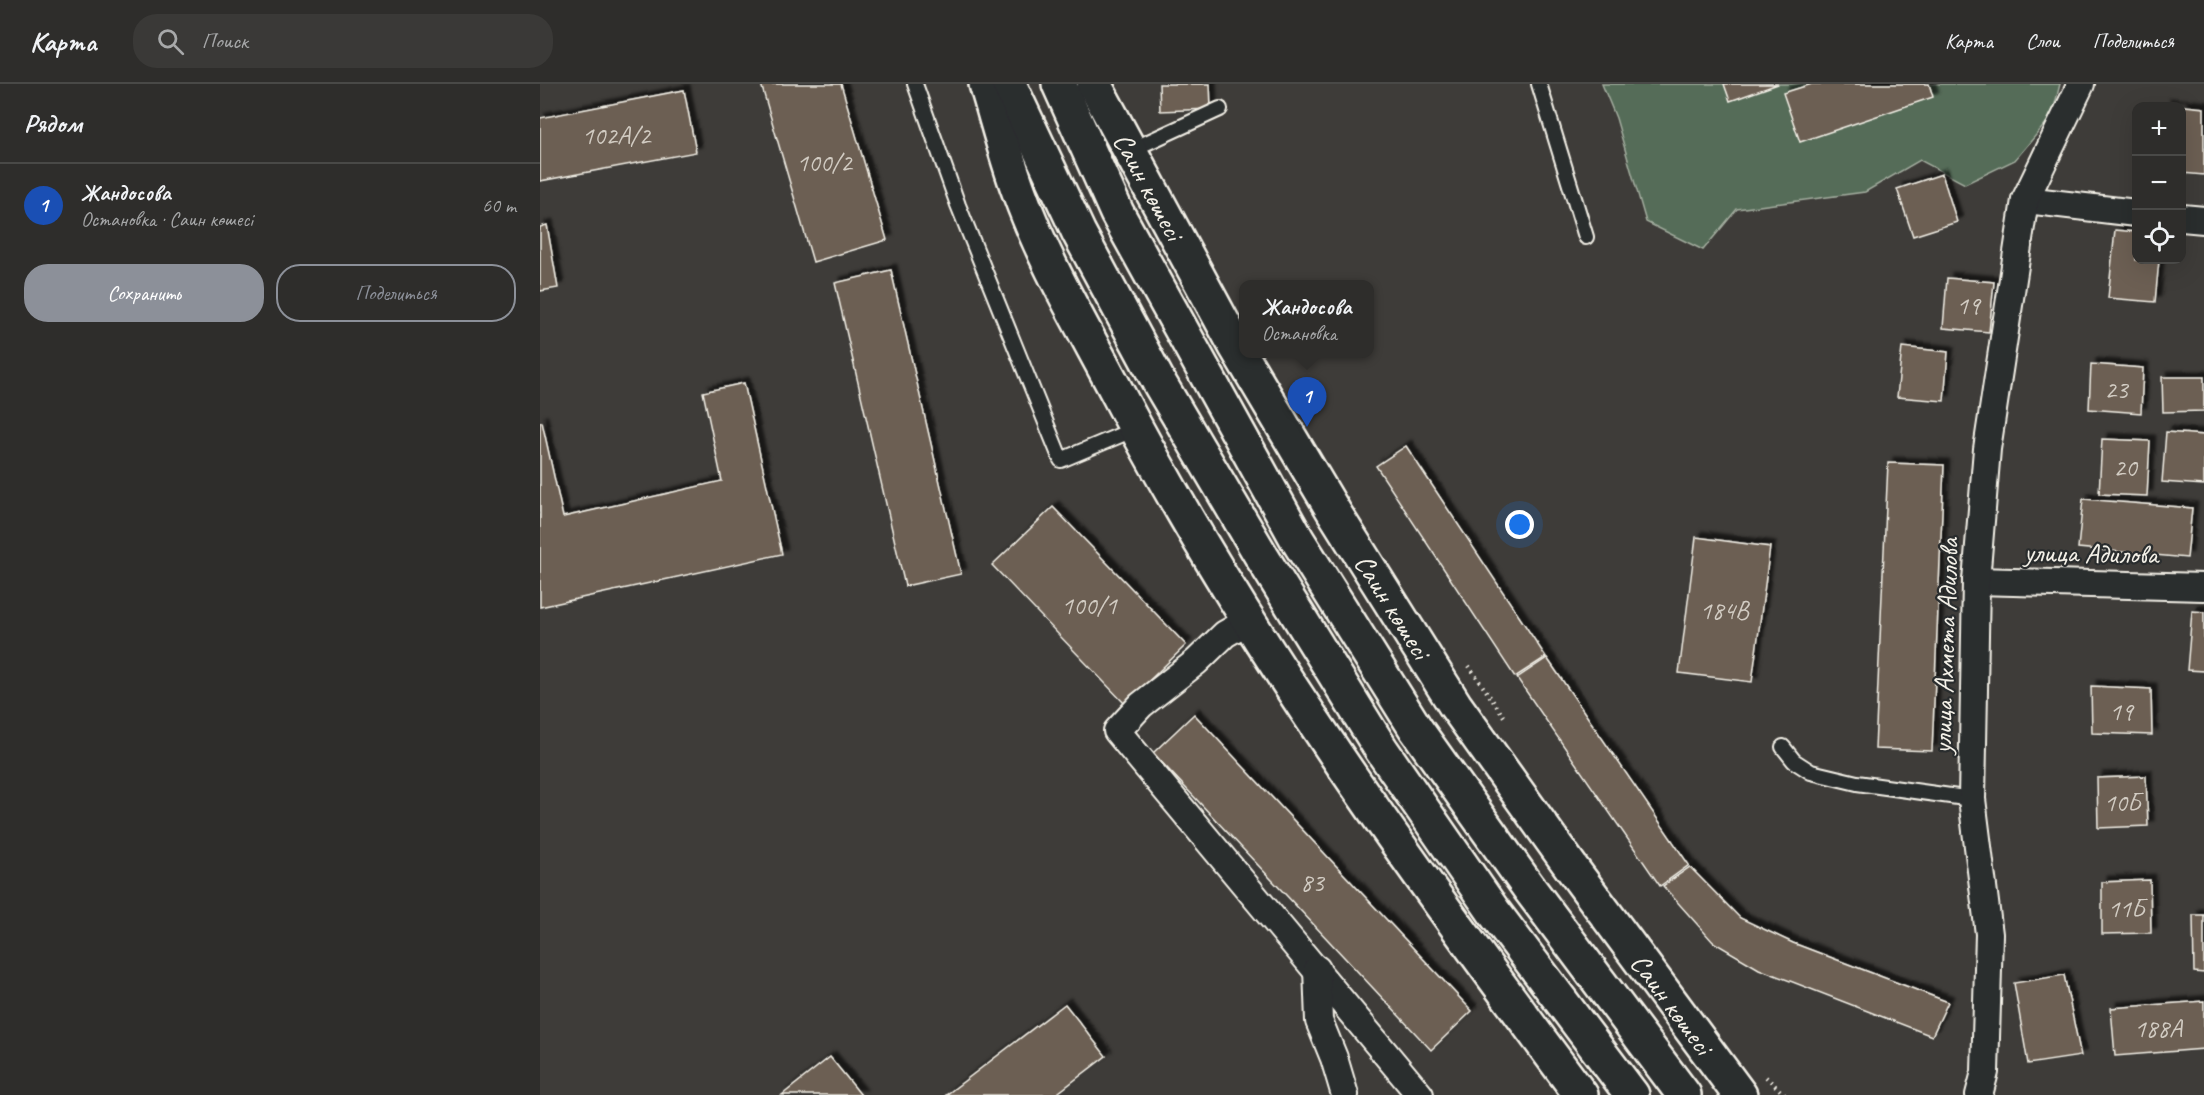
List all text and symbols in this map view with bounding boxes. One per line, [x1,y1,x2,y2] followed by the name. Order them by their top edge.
[133,14,553,68] search box
[30,24,97,59] text: Карта
[154,25,187,58] icon: search
[202,27,248,55] text: Поиск
[1945,28,1993,54] text: Карта
[2026,28,2060,54] text: Слои
[2093,28,2174,54] text: Поделиться
[2132,102,2186,264] map controls
[2132,102,2186,156] button: +
[24,107,82,140] text: Рядом
[582,119,653,152] house number: 102А/2
[1106,126,1194,249] street label: Саин көшесі
[796,146,854,179] house number: 100/2
[2132,156,2186,210] button: −
[81,179,170,207] text: Жандосова
[39,193,48,218] text: 1
[482,193,516,218] text: 60 m
[81,207,253,232] text: Остановка · Саин көшесі
[2132,210,2186,264] button: locate
[24,264,264,322] button: Сохранить
[276,264,516,322] button: Поделиться
[1239,280,1374,358] popup
[1956,289,1982,322] house number: 19
[1262,293,1351,321] text: Жандосова
[1262,321,1337,346] text: Остановка
[2104,373,2130,406] house number: 23
[1288,378,1326,427] pin: 1
[2113,451,2139,484] house number: 20
[1505,510,1534,539] your location
[2022,534,2161,572] street label: улица Адилова
[1924,536,1966,756] street label: улица Ахмета Адилова
[1347,547,1441,668] street label: Саин көшесі
[1061,589,1118,622] house number: 100/1
[1700,594,1750,627] house number: 184В
[2109,695,2135,728] house number: 19
[2104,786,2144,819] house number: 10Б
[1300,866,1326,899] house number: 83
[2108,892,2148,925] house number: 11Б
[1623,946,1724,1064] street label: Саин көшесі
[2134,1012,2184,1045] house number: 188А

